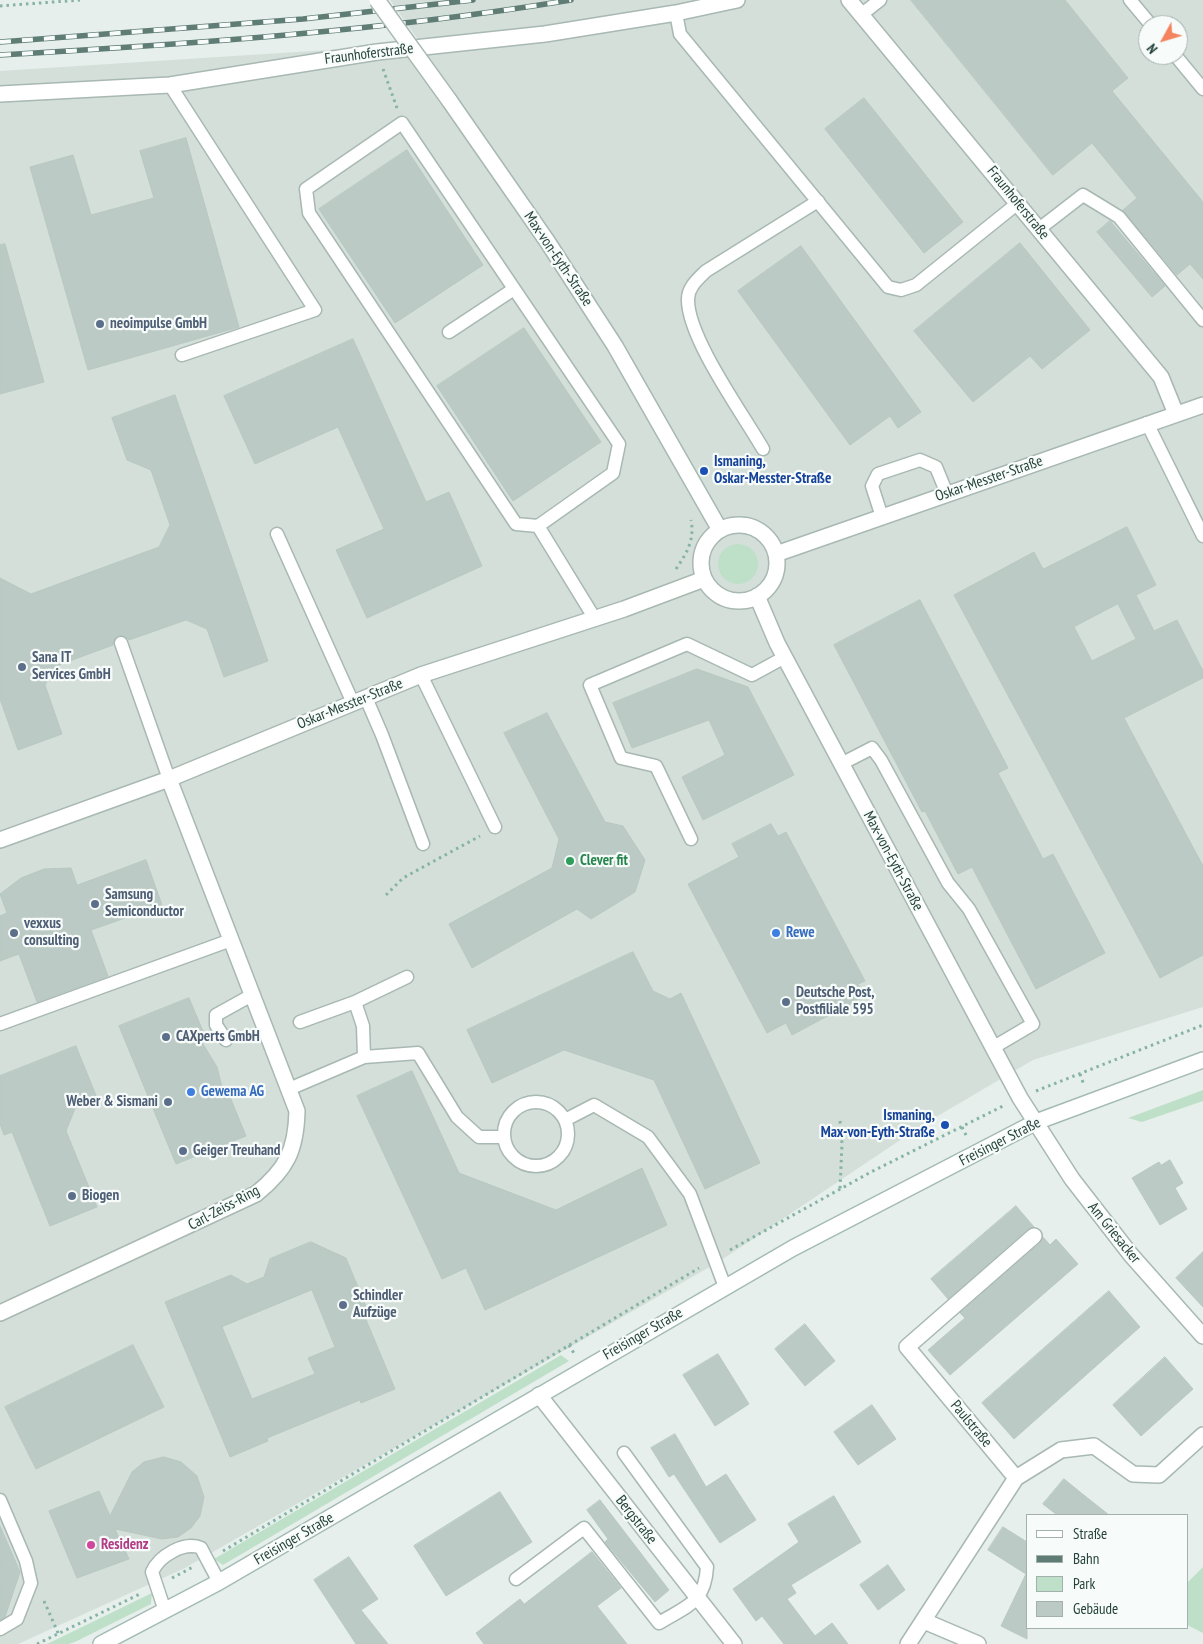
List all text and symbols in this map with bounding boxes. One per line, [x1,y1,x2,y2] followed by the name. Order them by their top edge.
[1138,15,1188,65] north arrow
[324,40,414,68] street label: Fraunhoferstraße
[1143,40,1161,57] text: N
[983,163,1053,243] street label: Fraunhoferstraße
[520,208,596,310] street label: Max-von-Eyth-Straße
[110,315,207,333] place label: neoimpulse GmbH
[94,318,106,330] marker: neoimpulse GmbH
[933,452,1045,506] street label: Oskar-Messter-Straße
[714,453,831,488] place label: Ismaning, Oskar-Messter-Straße
[698,465,710,477] marker: Ismaning, Oskar-Messter-Straße
[32,649,111,684] place label: Sana IT Services GmbH
[16,661,28,673] marker: Sana IT Services GmbH
[295,675,405,733] street label: Oskar-Messter-Straße
[859,808,927,914] street label: Max-von-Eyth-Straße
[580,852,628,870] place label: Clever fit
[564,855,576,867] marker: Clever fit
[105,886,184,921] place label: Samsung Semiconductor
[89,898,101,910] marker: Samsung Semiconductor
[24,915,79,950] place label: vexxus consulting
[786,924,815,942] place label: Rewe
[8,927,20,939] marker: vexxus consulting
[770,927,782,939] marker: Rewe
[796,984,874,1019] place label: Deutsche Post, Postfiliale 595
[780,996,792,1008] marker: Deutsche Post, Postfiliale 595
[176,1028,260,1046] place label: CAXperts GmbH
[160,1031,172,1043] marker: CAXperts GmbH
[201,1083,264,1101] place label: Gewema AG
[185,1086,197,1098] marker: Gewema AG
[66,1093,158,1111] place label: Weber & Sismani
[162,1096,174,1108] marker: Weber & Sismani
[821,1107,935,1142] place label: Ismaning, Max-von-Eyth-Straße
[956,1114,1044,1170] street label: Freisinger Straße
[939,1119,951,1131] marker: Ismaning, Max-von-Eyth-Straße
[193,1142,281,1160] place label: Geiger Treuhand
[177,1145,189,1157] marker: Geiger Treuhand
[185,1182,263,1234] street label: Carl-Zeiss-Ring
[82,1187,119,1205] place label: Biogen
[66,1190,78,1202] marker: Biogen
[1084,1199,1144,1267] street label: Am Griesacker
[353,1287,403,1322] place label: Schindler Aufzüge
[337,1299,349,1311] marker: Schindler Aufzüge
[600,1304,686,1364] street label: Freisinger Straße
[946,1397,996,1451] street label: Paulstraße
[611,1492,661,1548] street label: Bergstraße
[251,1509,337,1569] street label: Freisinger Straße
[1026,1514,1188,1629] legend
[1073,1524,1107,1543] text: Straße
[101,1536,149,1554] place label: Residenz
[85,1539,97,1551] marker: Residenz
[1073,1549,1099,1568] text: Bahn
[1073,1574,1095,1593] text: Park
[1073,1599,1118,1618] text: Gebäude

